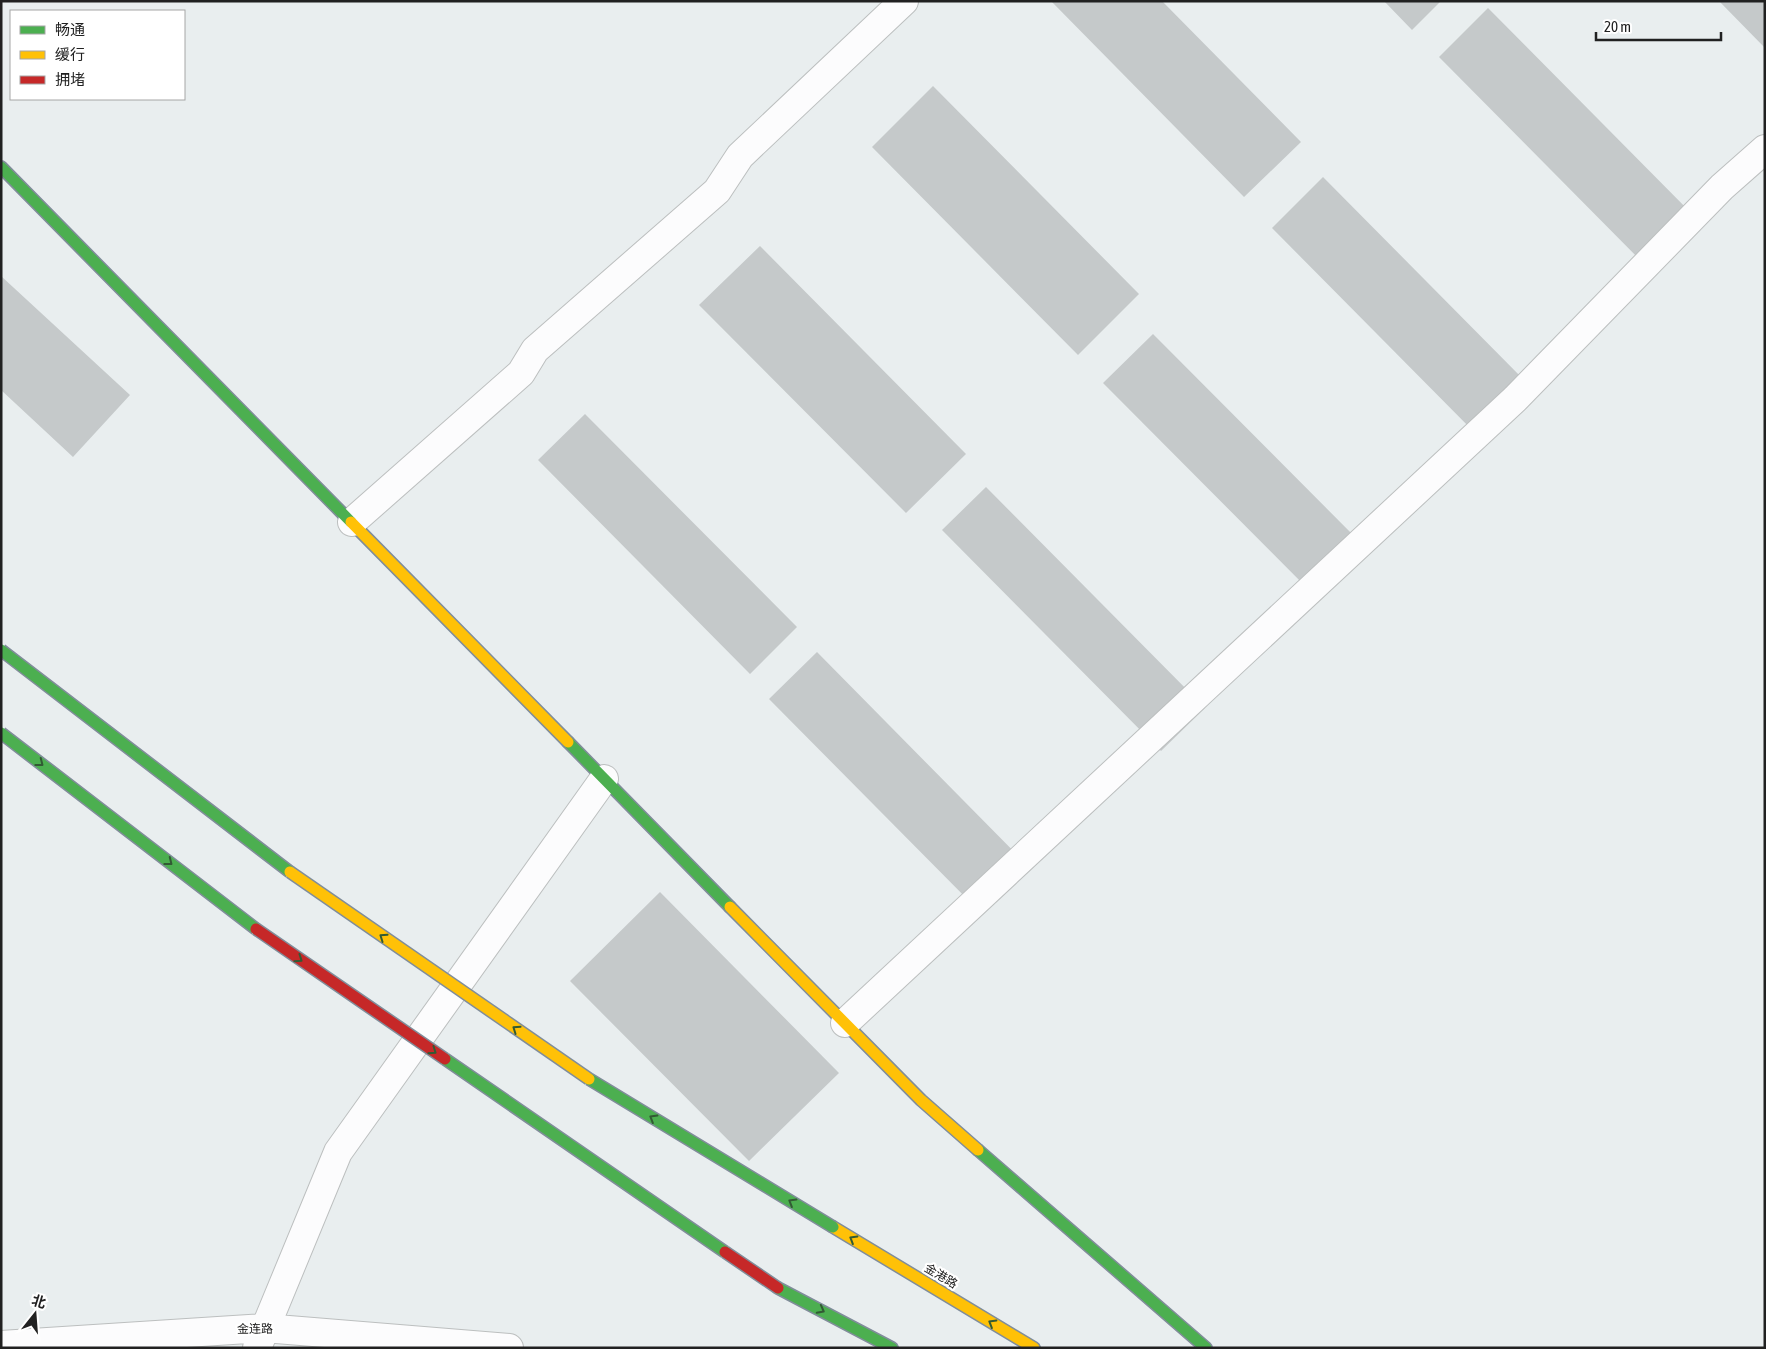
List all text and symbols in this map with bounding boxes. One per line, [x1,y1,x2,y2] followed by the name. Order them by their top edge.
[10,10,185,100] legend
[1596,10,1721,42] scale bar
[1604,18,1631,35] text: 20 m
[55,21,85,38] text: 畅通
[55,46,85,63] text: 缓行
[55,71,85,88] text: 拥堵
[34,757,43,765] one-way arrow
[163,856,172,864] one-way arrow
[379,934,388,943] one-way arrow
[293,953,303,962] one-way arrow
[513,1026,522,1035] one-way arrow
[427,1045,436,1054] one-way arrow
[649,1114,658,1124] one-way arrow
[788,1199,797,1209] one-way arrow
[849,1236,858,1246] one-way arrow
[922,1261,960,1291] street label: 金港路
[10,1289,60,1339] north arrow
[30,1292,48,1311] text: 北
[816,1304,825,1314] one-way arrow
[989,1319,998,1329] one-way arrow
[237,1322,273,1336] street label: 金连路

